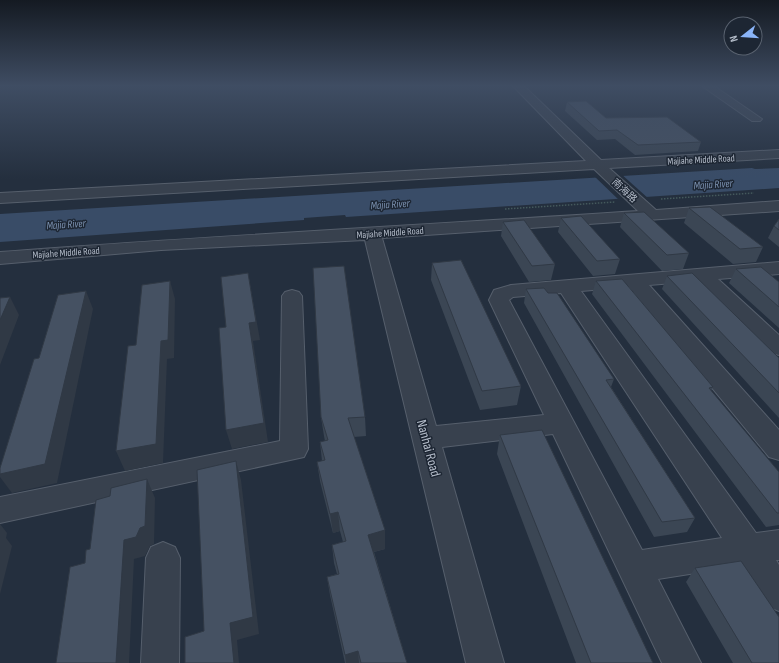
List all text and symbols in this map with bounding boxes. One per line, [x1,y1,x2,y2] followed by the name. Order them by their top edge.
[723,16,763,56] north arrow
[727,34,741,43] text: N
[667,152,735,168] street label: Majiahe Middle Road
[609,176,639,205] street label: 南海路
[693,177,734,192] water label: Majia River
[370,197,411,212] water label: Majia River
[46,217,87,232] water label: Majia River
[356,225,424,241] street label: Majiahe Middle Road
[32,245,100,261] street label: Majiahe Middle Road
[413,418,444,479] street label: Nanhai Road

